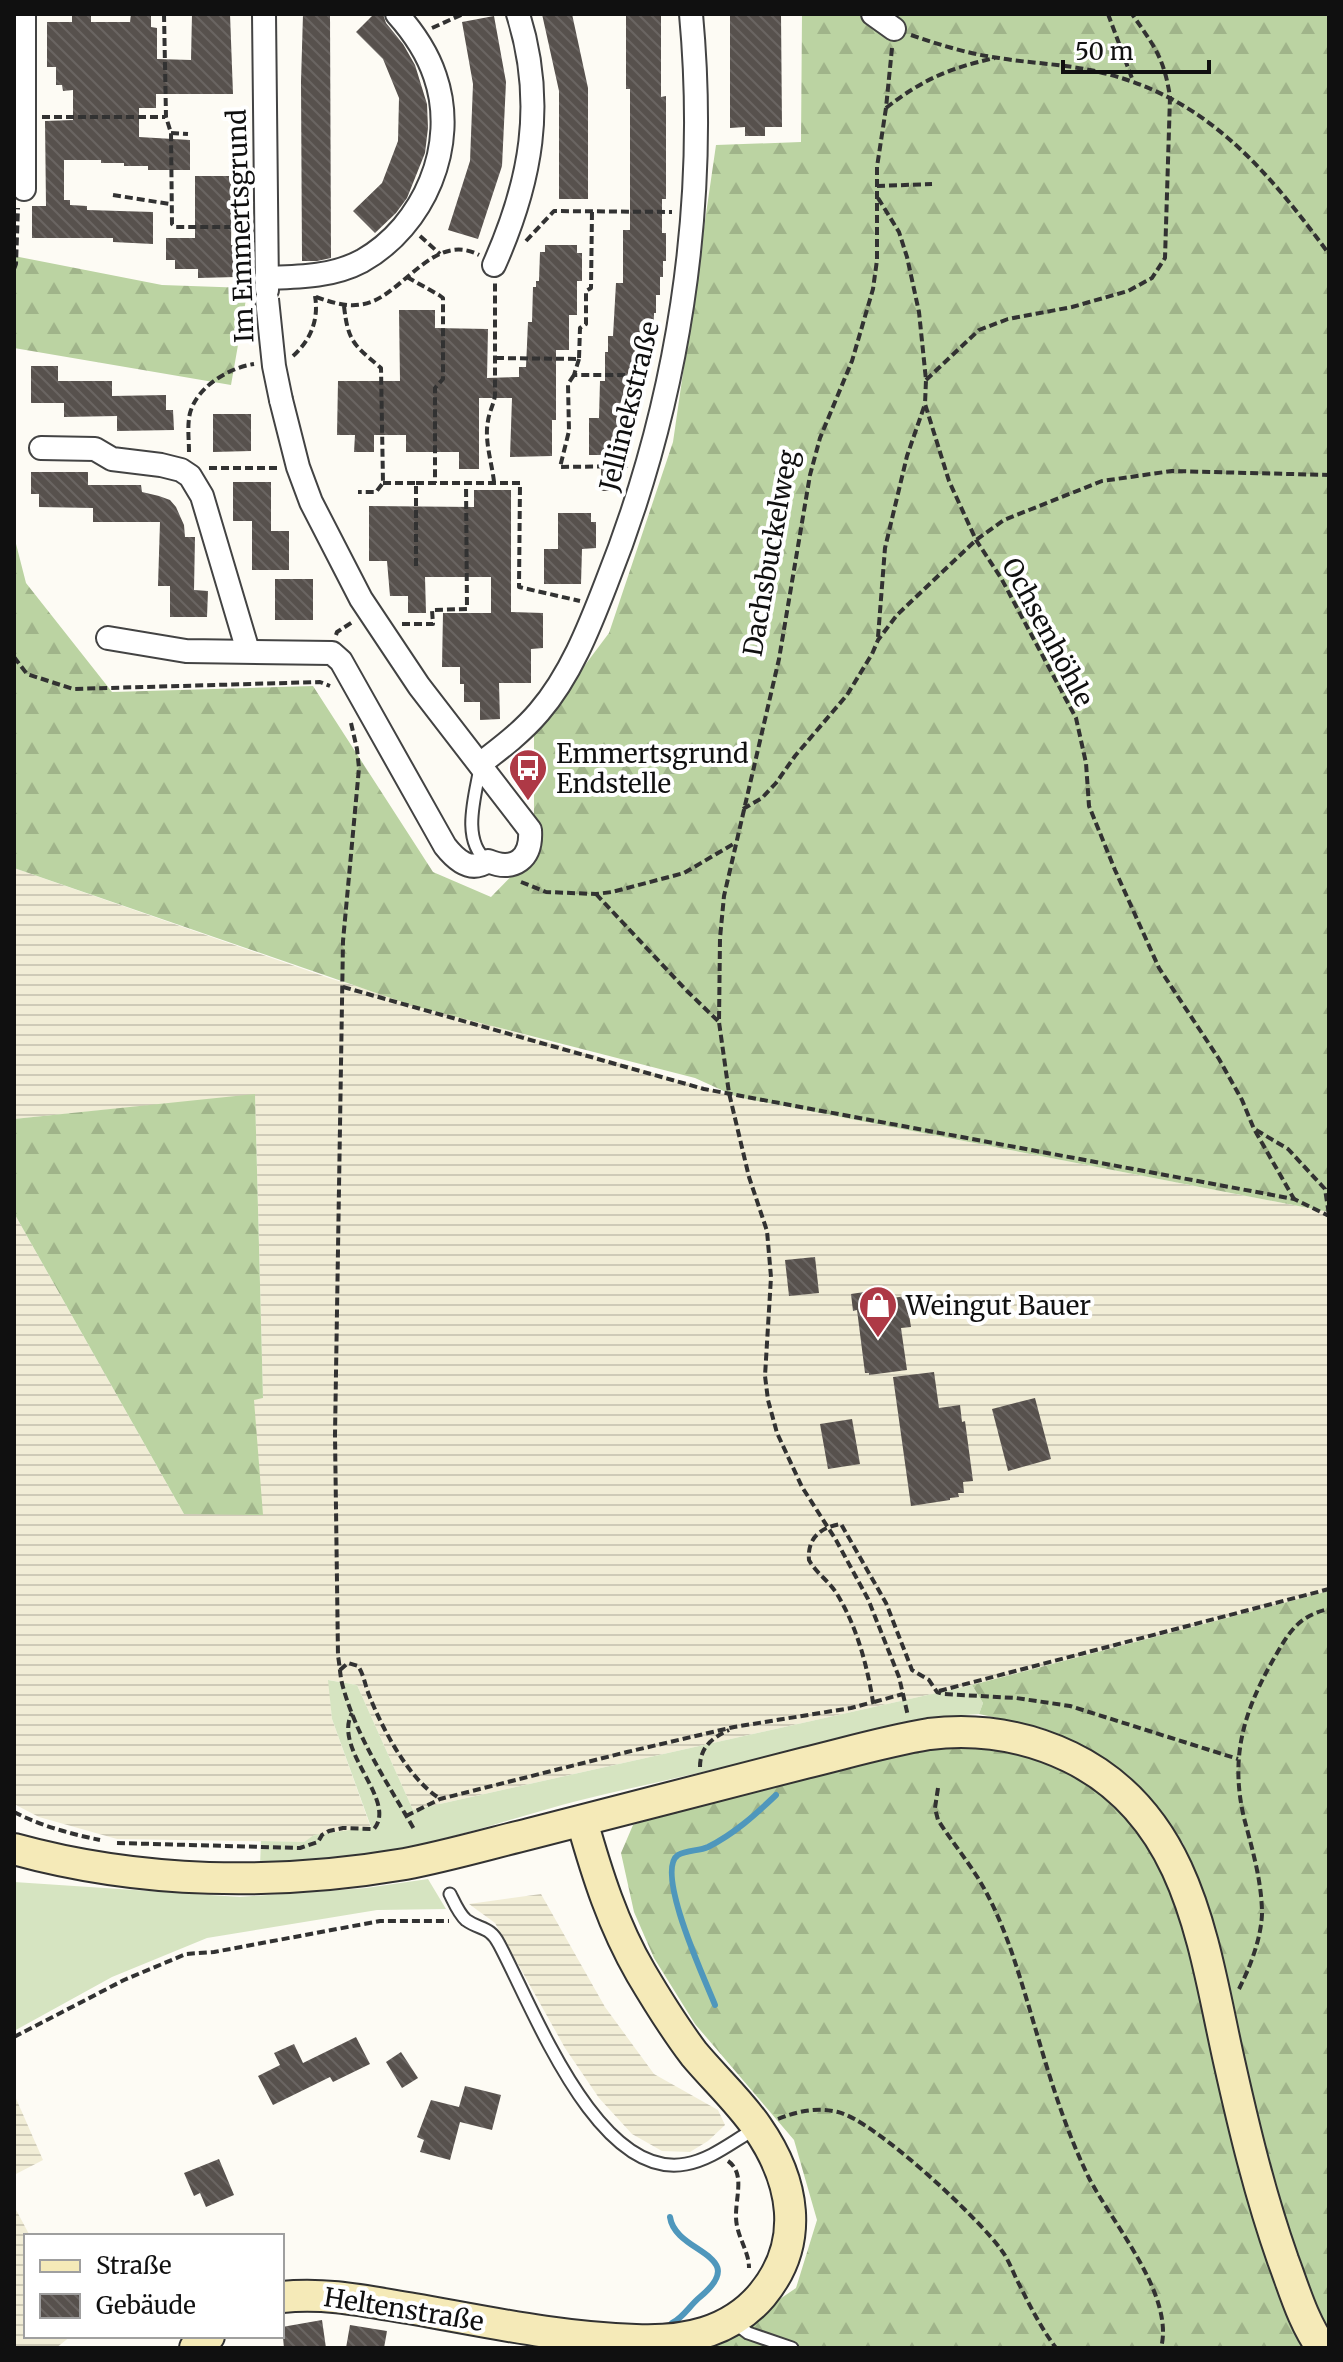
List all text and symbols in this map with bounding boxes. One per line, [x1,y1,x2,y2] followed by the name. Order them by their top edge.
[1063,24,1209,74] scale bar
[1075,36,1134,67] text: 50 m
[219,108,261,344] street label: Im Emmertsgrund
[592,318,666,495] street label: Jellinekstraße
[736,447,804,659] street label: Dachsbuckelweg
[995,552,1101,712] street label: Ochsenhöhle
[556,737,749,800] place label: Emmertsgrund Endstelle
[507,747,549,802] bus stop icon: Emmertsgrund Endstelle
[857,1284,899,1339] shop icon: Weingut Bauer
[905,1289,1091,1322] place label: Weingut Bauer
[24,2234,284,2338] legend
[96,2250,171,2281] text: Straße
[322,2280,486,2338] street label: Heltenstraße
[96,2290,196,2321] text: Gebäude

